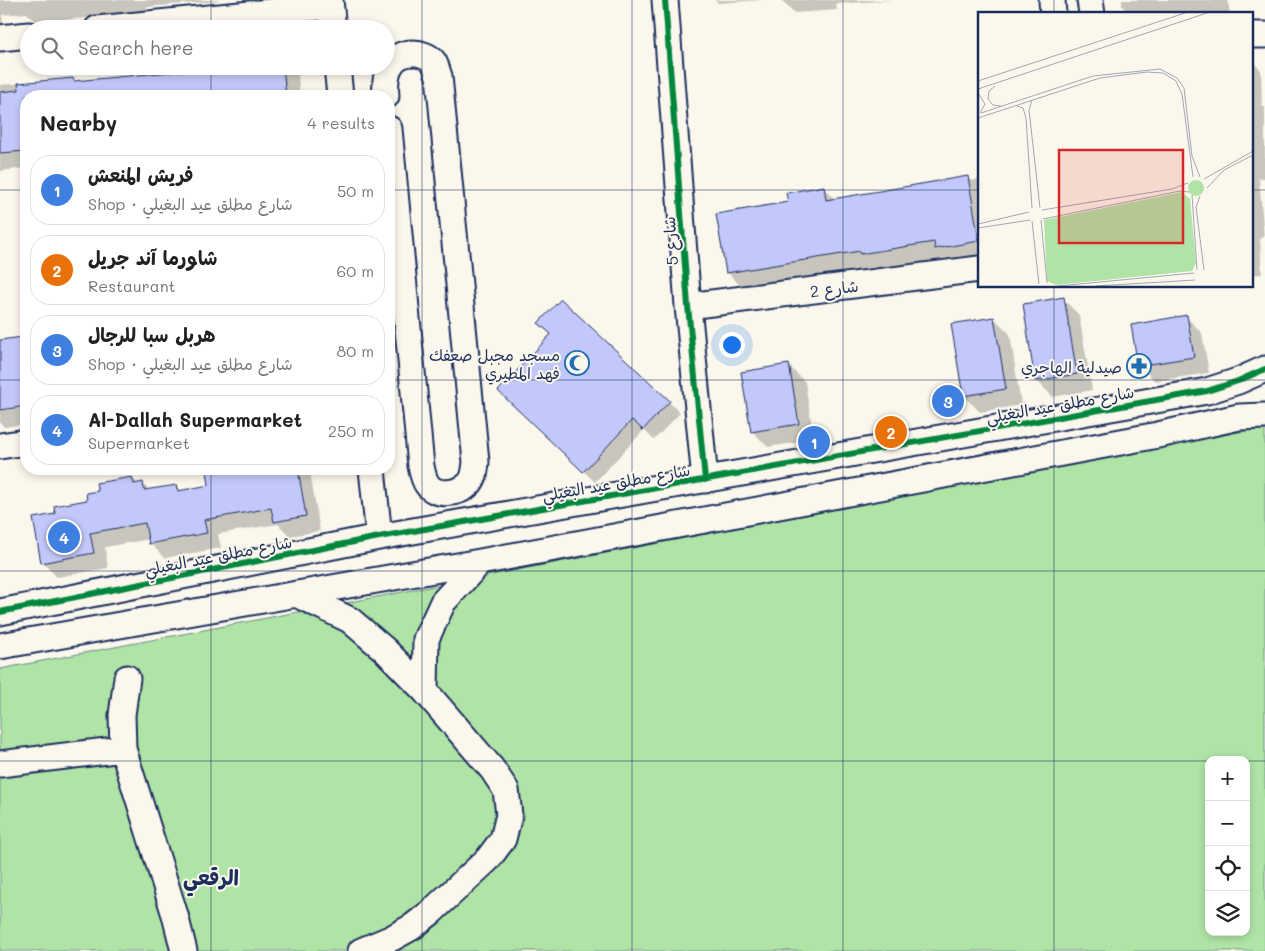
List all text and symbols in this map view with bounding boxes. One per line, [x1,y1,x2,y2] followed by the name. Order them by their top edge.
[978,12,1252,288] inset map
[20,20,395,75] search box
[38,34,66,62] icon: search
[78,35,194,60] text: Search here
[40,109,117,136] text: Nearby
[307,112,375,133] text: 4 results
[88,162,193,187] text: فريش المنعش
[53,180,61,201] text: 1
[337,180,374,201] text: 50 m
[88,193,293,214] text: Shop · شارع مطلق عيد البغيلي
[658,216,684,266] street label: شارع 5
[88,245,217,270] text: شاورما آند جريل
[53,260,61,281] text: 2
[337,260,374,281] text: 60 m
[88,275,176,296] text: Restaurant
[809,275,860,303] street label: شارع 2
[88,322,215,347] text: هربل سبا للرجال
[719,332,745,358] your location
[52,340,62,361] text: 3
[337,340,374,361] text: 80 m
[429,344,560,385] place label: مسجد مجبل صعفك فهد المطيري
[564,350,590,376] mosque icon: مسجد مجبل صعفك فهد المطيري
[88,353,293,374] text: Shop · شارع مطلق عيد البغيلي
[1126,353,1152,379] pharmacy icon: صيدلية الهاجري
[1021,356,1122,379] place label: صيدلية الهاجري
[984,381,1137,432] street label: شارع مطلق عيد البغيلي
[932,382,964,420] pin: 3
[88,407,302,432] text: Al-Dallah Supermarket
[875,413,907,451] pin: 2
[52,420,62,441] text: 4
[328,420,374,441] text: 250 m
[798,423,830,461] pin: 1
[88,432,190,453] text: Supermarket
[540,459,693,510] street label: شارع مطلق عيد البغيلي
[48,518,80,556] pin: 4
[142,530,295,585] street label: شارع مطلق عيد البغيلي
[1205,756,1250,936] map controls
[1205,756,1250,801] button: +
[1205,801,1250,846] button: −
[1205,846,1250,891] button: locate
[183,863,239,897] district label: الرقعي
[1205,891,1250,936] button: layers

